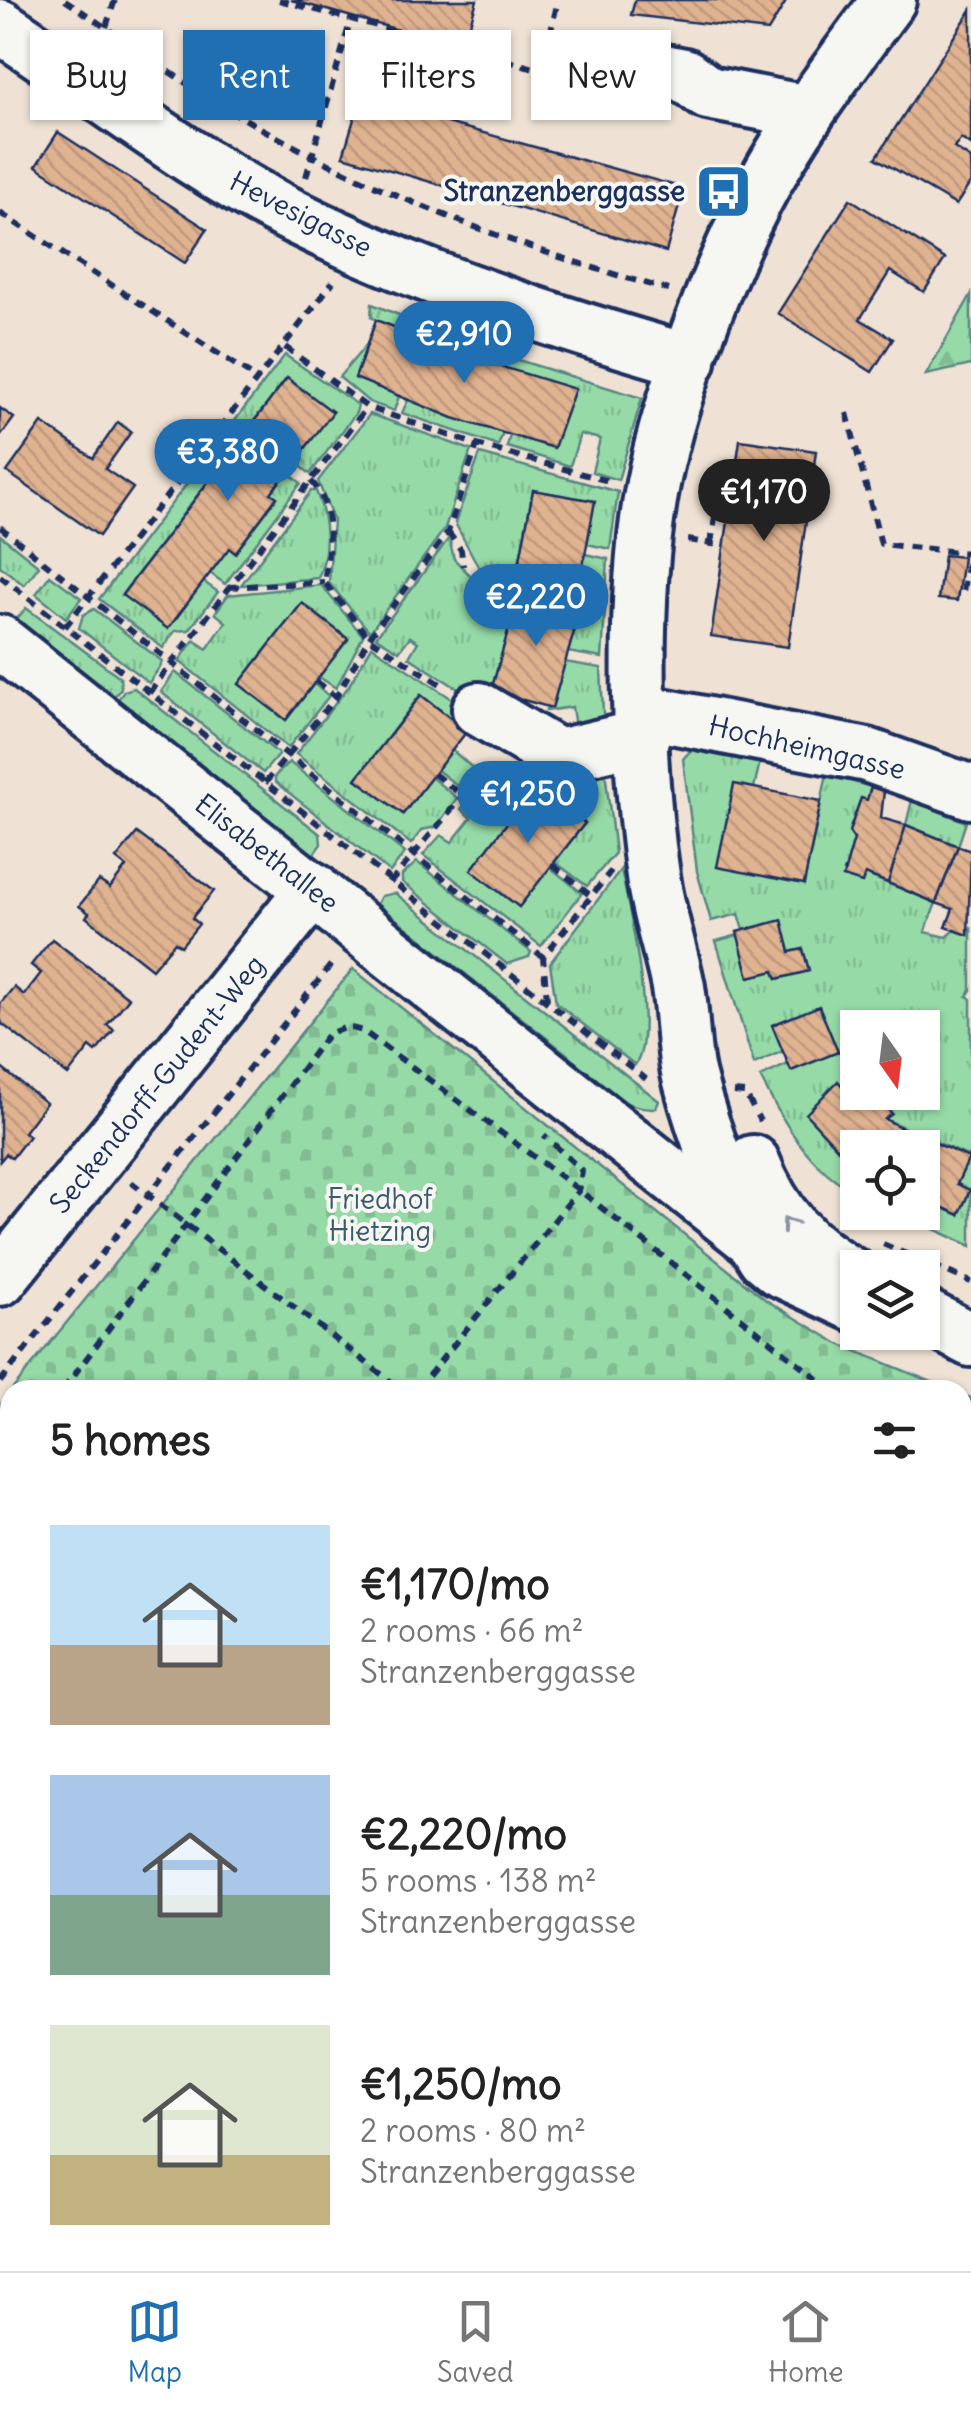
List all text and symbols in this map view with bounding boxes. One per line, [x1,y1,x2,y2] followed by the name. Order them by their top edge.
[30,30,163,120] chip: Buy
[183,30,325,120] chip: Rent
[345,30,511,120] chip: Filters
[531,30,671,120] chip: New
[694,161,754,221] bus stop icon: Stranzenberggasse
[224,163,378,265] street label: Hevesigasse
[443,173,685,209] place label: Stranzenberggasse
[383,301,545,386] pin: €2,910
[416,313,513,354] text: €2,910
[147,419,309,504] pin: €3,380
[176,431,280,472] text: €3,380
[683,459,845,544] pin: €1,170
[720,471,808,512] text: €1,170
[455,564,617,649] pin: €2,220
[486,576,586,617] text: €2,220
[705,707,909,787] street label: Hochheimgasse
[447,761,609,846] pin: €1,250
[480,773,576,814] text: €1,250
[188,786,346,920] street label: Elisabethallee
[42,947,272,1221] street label: Seckendorff-Gudent-Weg
[840,1010,940,1110] north arrow
[840,1010,940,1350] map controls
[840,1130,940,1230] button: locate
[328,1181,433,1249] park label: Friedhof Hietzing
[782,1217,799,1235] one-way arrow
[840,1250,940,1350] button: layers
[867,1413,922,1468] icon: filters
[50,1414,211,1466] text: 5 homes
[360,1558,550,1610] text: €1,170/mo
[130,1565,250,1685] icon: home
[360,1610,583,1651] text: 2 rooms · 66 m²
[360,1651,636,1692] text: Stranzenberggasse
[360,1808,567,1860] text: €2,220/mo
[130,1815,250,1935] icon: home
[360,1860,597,1901] text: 5 rooms · 138 m²
[360,1901,636,1942] text: Stranzenberggasse
[360,2058,562,2110] text: €1,250/mo
[130,2065,250,2185] icon: home
[360,2110,586,2151] text: 2 rooms · 80 m²
[360,2151,636,2192] text: Stranzenberggasse
[127,2294,182,2390] tab: Map
[437,2294,514,2390] tab: Saved
[768,2294,844,2390] tab: Home

